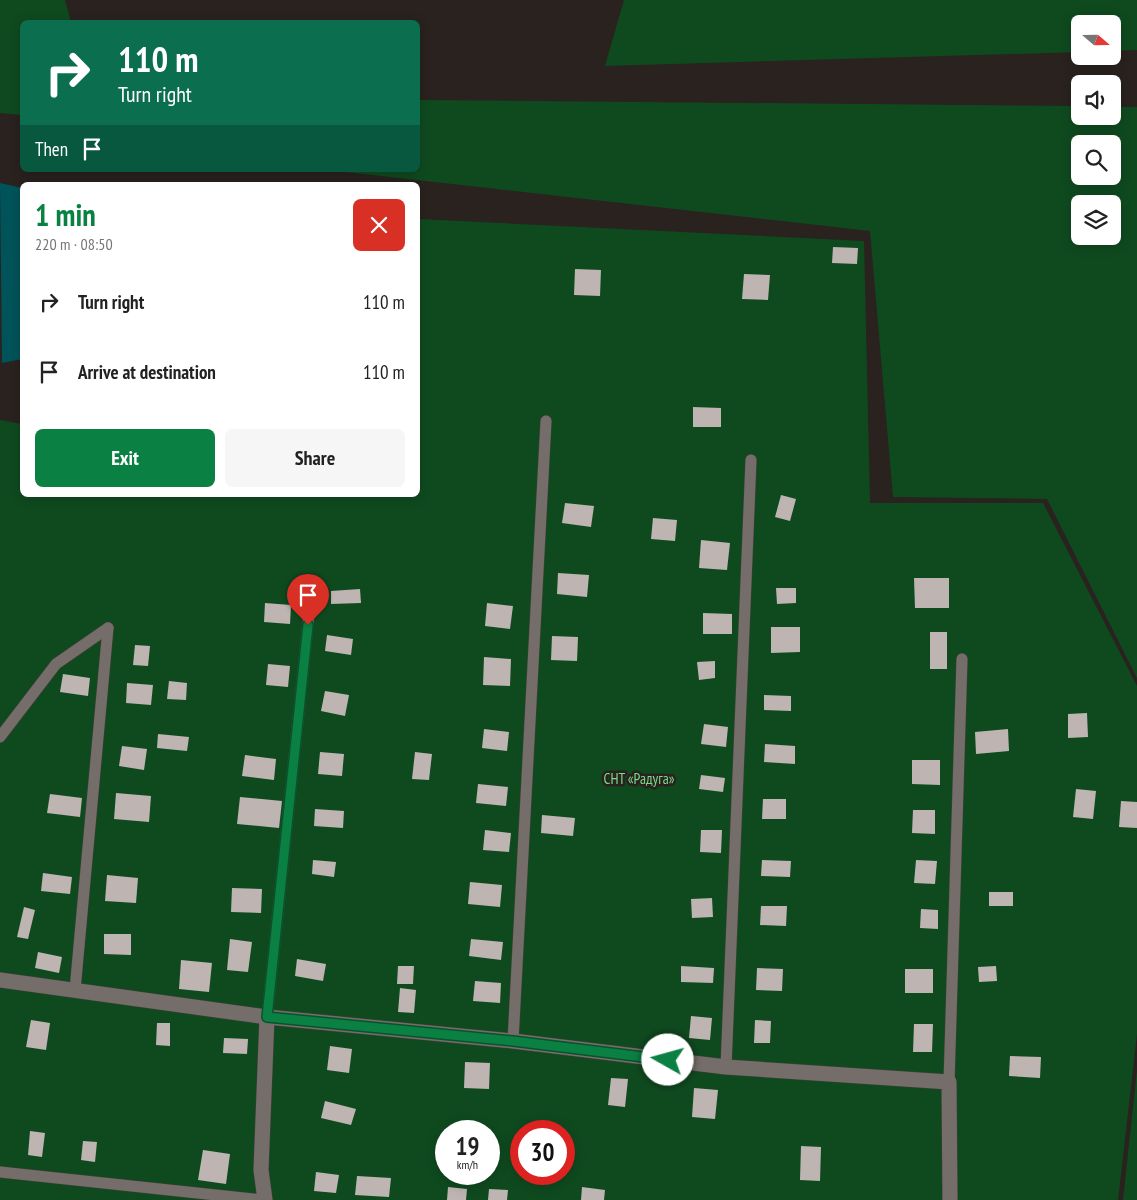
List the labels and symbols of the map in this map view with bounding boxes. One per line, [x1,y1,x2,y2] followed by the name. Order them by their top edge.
[1071,15,1121,65] north arrow
[287,574,329,625] pin
[604,769,675,788] park label: СНТ «Радуга»
[641,1033,693,1085] position arrow
[510,1120,575,1185] speed limit sign: 30

